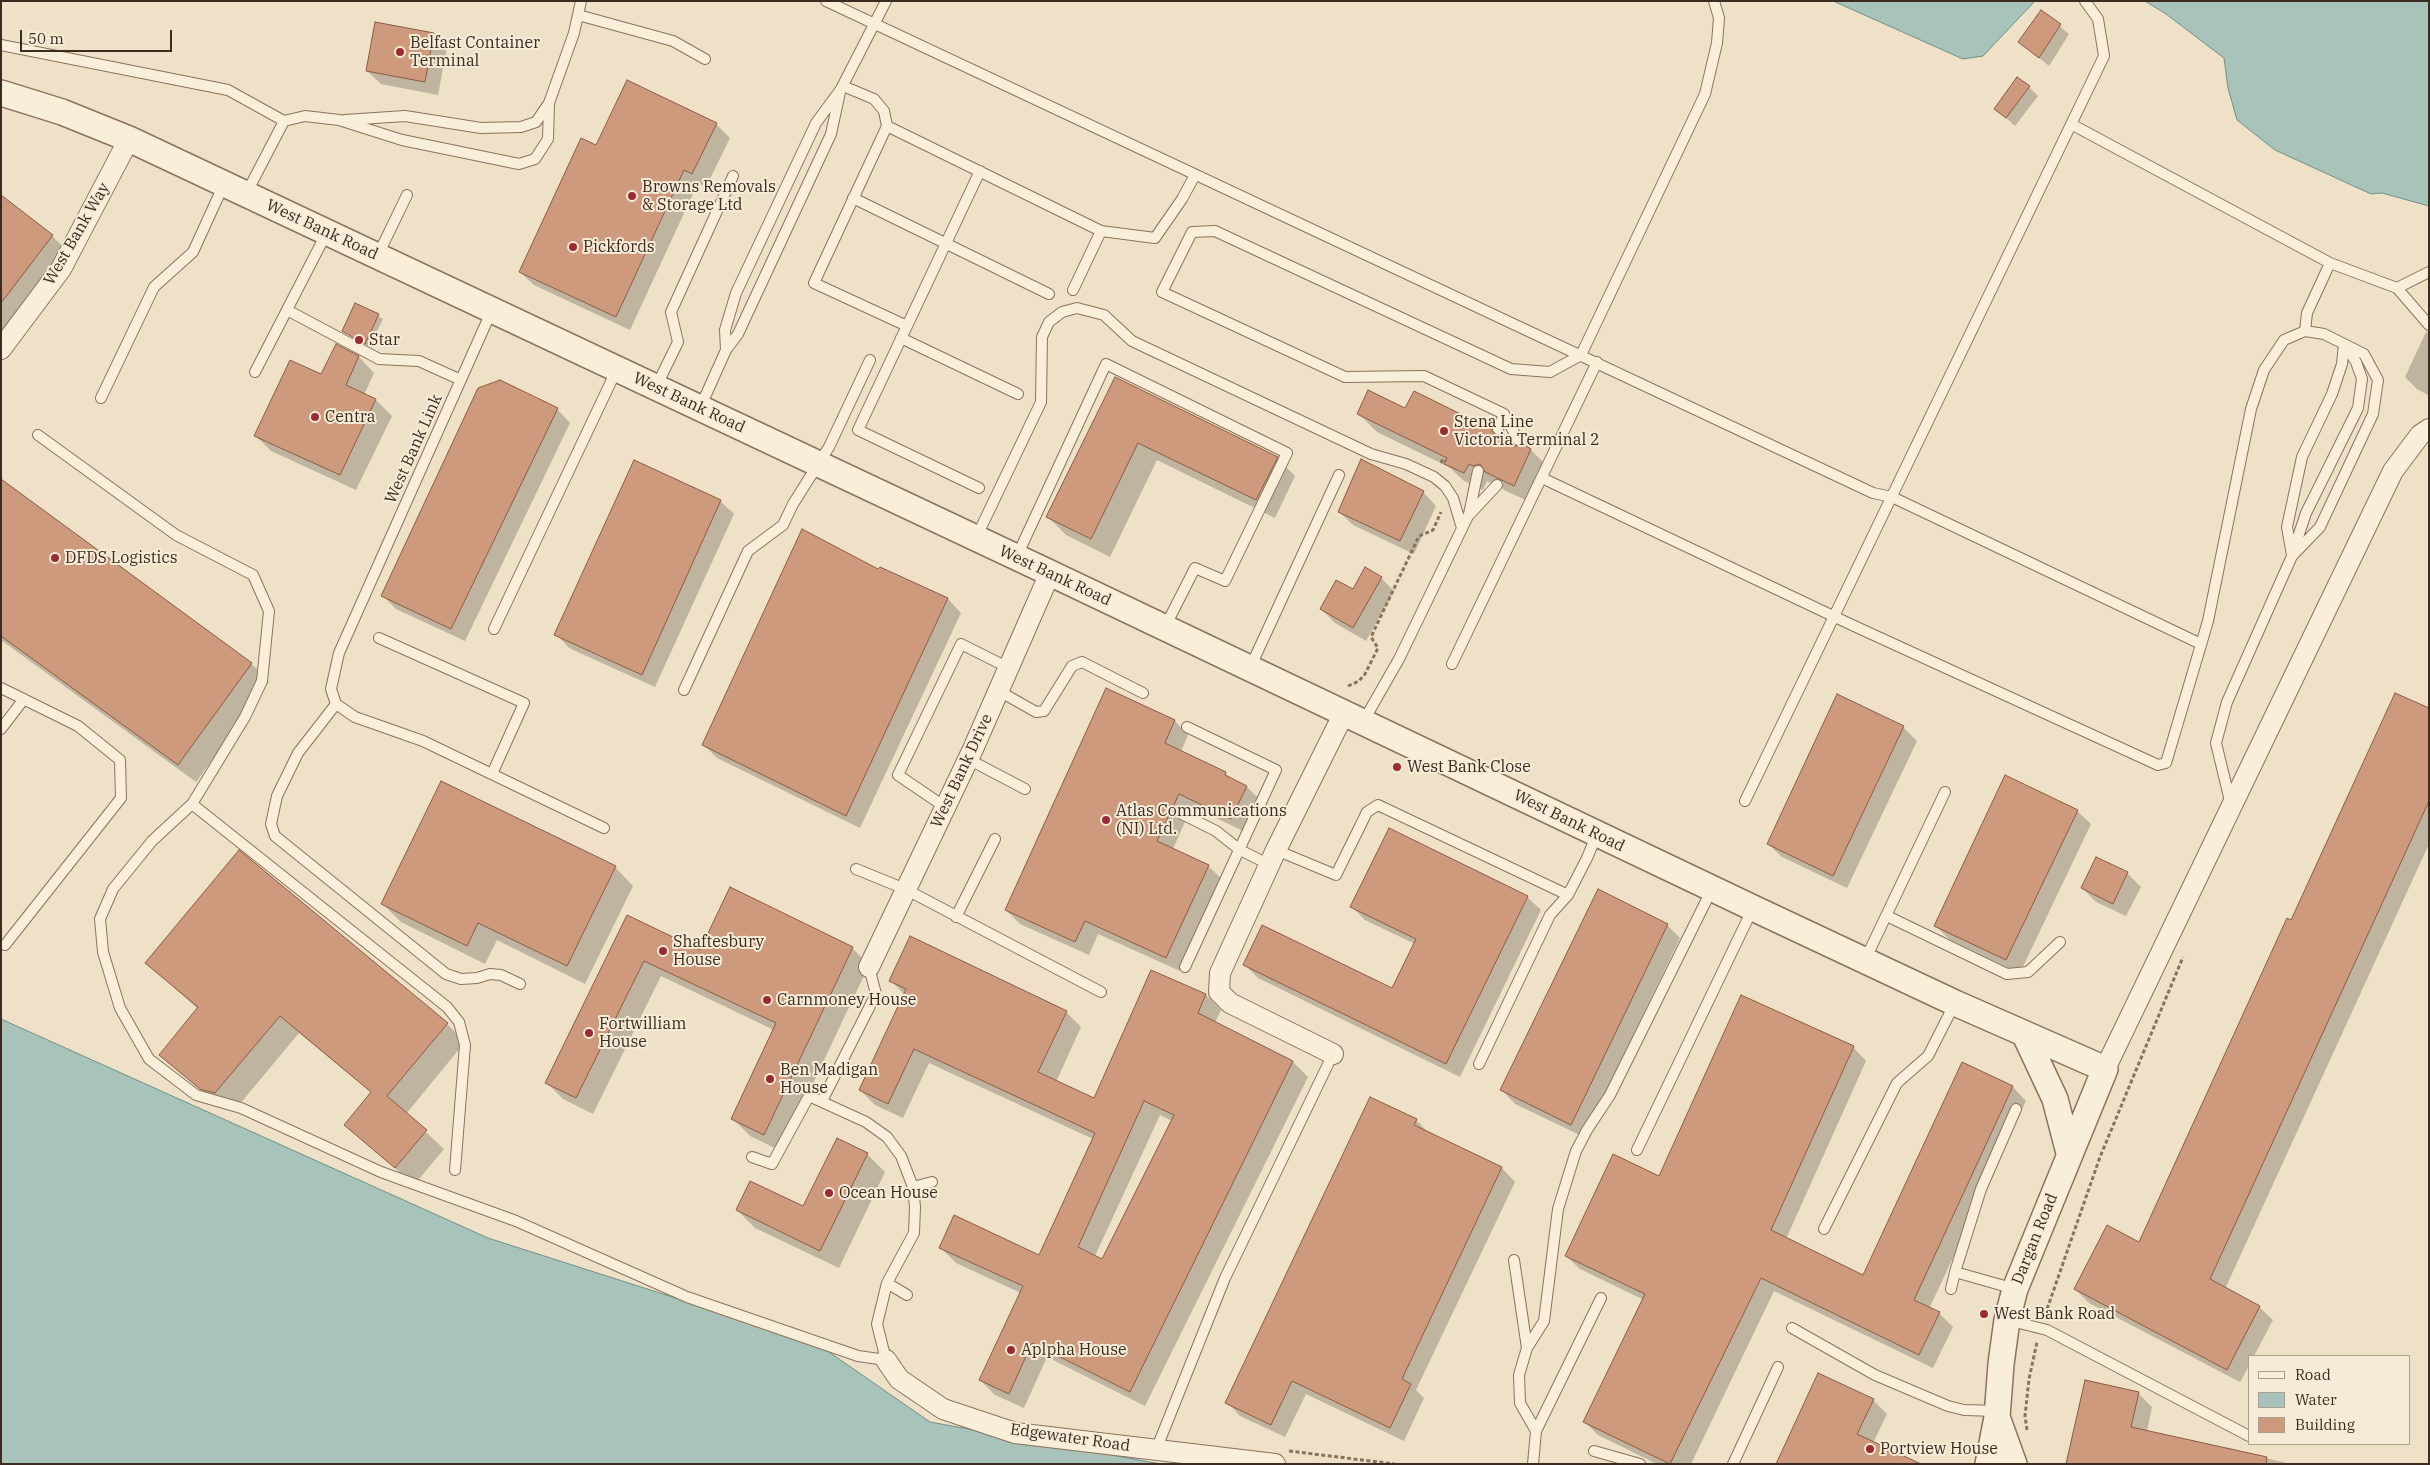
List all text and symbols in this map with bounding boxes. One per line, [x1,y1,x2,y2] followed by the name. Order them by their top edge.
[22,20,175,52] scale bar
[28,29,64,48] text: 50 m
[410,33,540,71] place label: Belfast Container Terminal
[394,46,406,58] marker: Belfast Container Terminal
[642,177,776,215] place label: Browns Removals & Storage Ltd
[40,179,114,289] street label: West Bank Way
[626,190,638,202] marker: Browns Removals & Storage Ltd
[263,196,381,264] street label: West Bank Road
[583,237,655,257] place label: Pickfords
[567,241,579,253] marker: Pickfords
[369,330,400,350] place label: Star
[353,334,365,346] marker: Star
[630,369,748,437] street label: West Bank Road
[381,392,447,506] street label: West Bank Link
[325,407,375,427] place label: Centra
[309,411,321,423] marker: Centra
[1454,412,1600,450] place label: Stena Line Victoria Terminal 2
[1438,425,1450,437] marker: Stena Line Victoria Terminal 2
[996,542,1114,610] street label: West Bank Road
[65,548,177,568] place label: DFDS Logistics
[49,552,61,564] marker: DFDS Logistics
[927,711,997,831] street label: West Bank Drive
[1407,757,1531,777] place label: West Bank Close
[1391,761,1403,773] marker: West Bank Close
[1510,786,1628,856] street label: West Bank Road
[1116,801,1287,839] place label: Atlas Communications (NI) Ltd.
[1100,814,1112,826] marker: Atlas Communications (NI) Ltd.
[673,932,764,970] place label: Shaftesbury House
[657,945,669,957] marker: Shaftesbury House
[777,990,916,1010] place label: Carnmoney House
[761,994,773,1006] marker: Carnmoney House
[599,1014,686,1052] place label: Fortwilliam House
[583,1027,595,1039] marker: Fortwilliam House
[780,1060,878,1098] place label: Ben Madigan House
[764,1073,776,1085] marker: Ben Madigan House
[839,1183,938,1203] place label: Ocean House
[823,1187,835,1199] marker: Ocean House
[2008,1191,2062,1287] street label: Dargan Road
[1994,1304,2115,1324] place label: West Bank Road
[1978,1308,1990,1320] marker: West Bank Road
[1021,1340,1127,1360] place label: Aplpha House
[1005,1344,1017,1356] marker: Aplpha House
[2248,1355,2410,1445] legend
[2295,1365,2331,1384] text: Road
[2295,1390,2337,1409] text: Water
[2295,1415,2355,1434] text: Building
[1009,1420,1131,1456] street label: Edgewater Road
[1880,1439,1998,1459] place label: Portview House
[1864,1443,1876,1455] marker: Portview House

